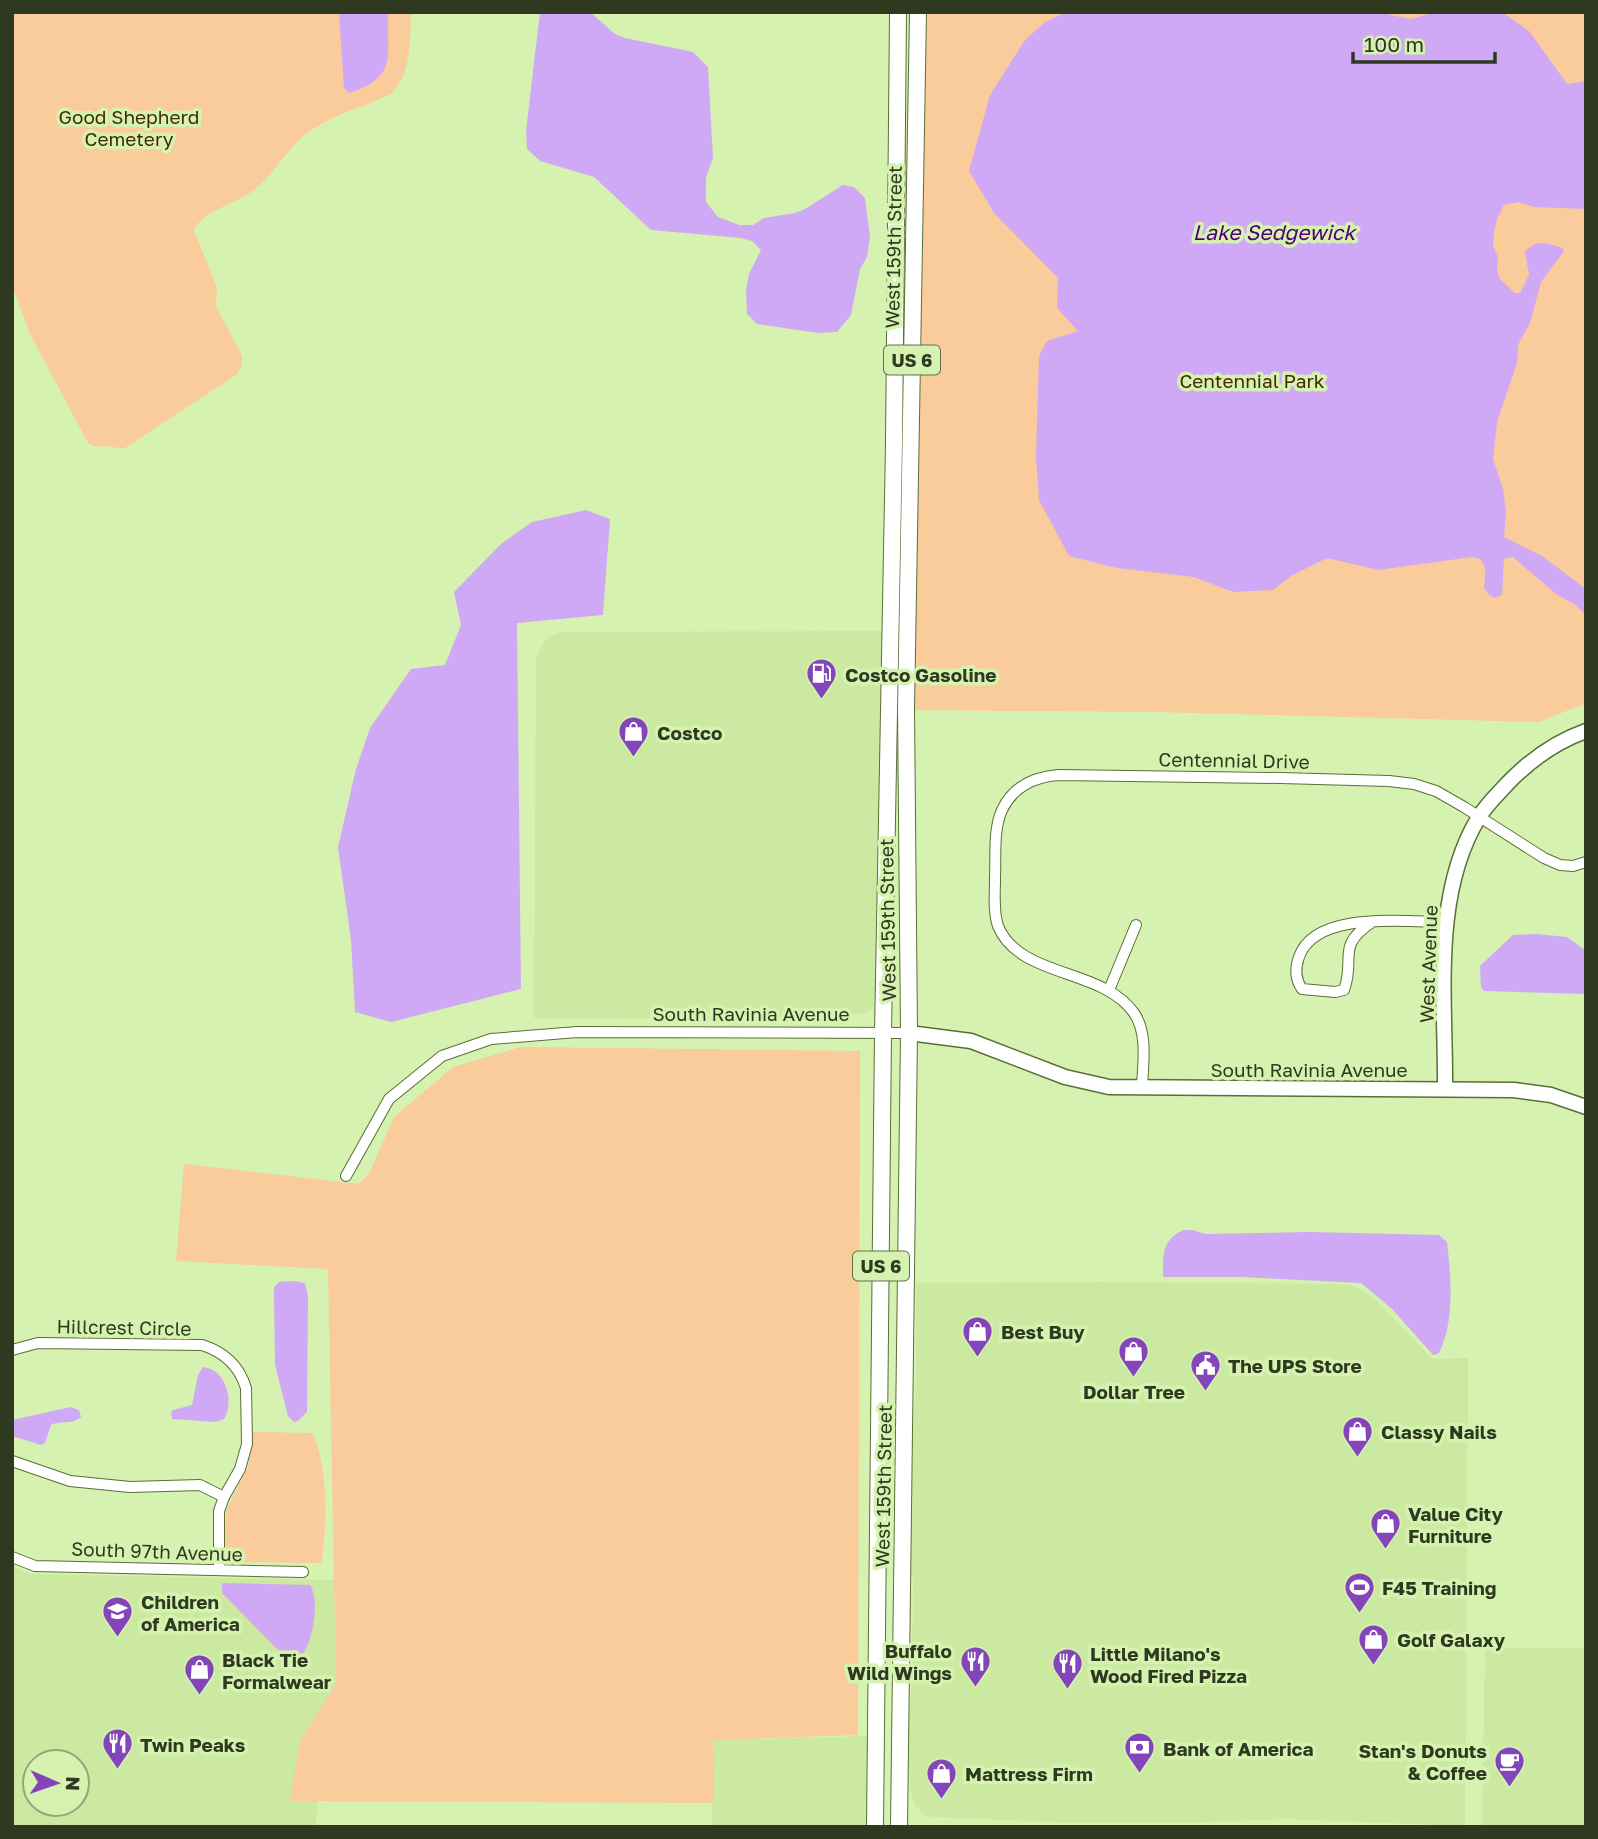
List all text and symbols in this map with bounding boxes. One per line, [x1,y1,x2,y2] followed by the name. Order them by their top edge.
[1353,21,1495,65] scale bar
[1364,31,1424,57] text: 100 m
[59,105,199,150] park label: Good Shepherd Cemetery
[880,165,906,329] street label: West 159th Street
[1193,219,1357,245] water label: Lake Sedgewick
[884,346,940,374] road number: US 6
[1179,369,1325,392] park label: Centennial Park
[805,657,839,701] fuel station icon: Costco Gasoline
[845,663,996,686] place label: Costco Gasoline
[617,715,651,759] shop icon: Costco
[657,721,722,744] place label: Costco
[1158,747,1310,773] street label: Centennial Drive
[874,838,900,1002] street label: West 159th Street
[1414,905,1442,1023] street label: West Avenue
[652,1002,850,1025] street label: South Ravinia Avenue
[1210,1058,1408,1081] street label: South Ravinia Avenue
[853,1252,909,1280] road number: US 6
[56,1314,192,1340] street label: Hillcrest Circle
[961,1314,995,1358] shop icon: Best Buy
[1001,1320,1085,1343] place label: Best Buy
[1117,1335,1151,1379] shop icon: Dollar Tree
[1188,1348,1222,1392] public building icon: The UPS Store
[1228,1354,1362,1377] place label: The UPS Store
[1083,1380,1185,1403] place label: Dollar Tree
[870,1404,896,1568] street label: West 159th Street
[1341,1414,1375,1458] shop icon: Classy Nails
[1381,1420,1497,1443] place label: Classy Nails
[1408,1502,1503,1547] place label: Value City Furniture
[1368,1507,1402,1551] shop icon: Value City Furniture
[71,1537,243,1565] street label: South 97th Avenue
[1342,1570,1376,1614] sports icon: F45 Training
[1382,1576,1496,1599] place label: F45 Training
[141,1590,240,1635] place label: Children of America
[101,1595,135,1639] school or university icon: Children of America
[1357,1622,1391,1666] shop icon: Golf Galaxy
[1397,1628,1506,1651] place label: Golf Galaxy
[847,1639,952,1684] place label: Buffalo Wild Wings
[1090,1642,1247,1687] place label: Little Milano's Wood Fired Pizza
[958,1644,992,1688] restaurant icon: Buffalo Wild Wings
[1050,1647,1084,1691] restaurant icon: Little Milano's Wood Fired Pizza
[222,1648,332,1693] place label: Black Tie Formalwear
[182,1653,216,1697] shop icon: Black Tie Formalwear
[100,1727,134,1771] restaurant icon: Twin Peaks
[1123,1731,1157,1775] bank icon: Bank of America
[140,1733,246,1756] place label: Twin Peaks
[1163,1737,1314,1760] place label: Bank of America
[1359,1739,1487,1784] place label: Stan's Donuts & Coffee
[1493,1744,1527,1788] cafe icon: Stan's Donuts & Coffee
[21,1748,91,1818] north arrow
[925,1756,959,1800] shop icon: Mattress Firm
[965,1762,1093,1785] place label: Mattress Firm
[62,1776,85,1791] text: N

